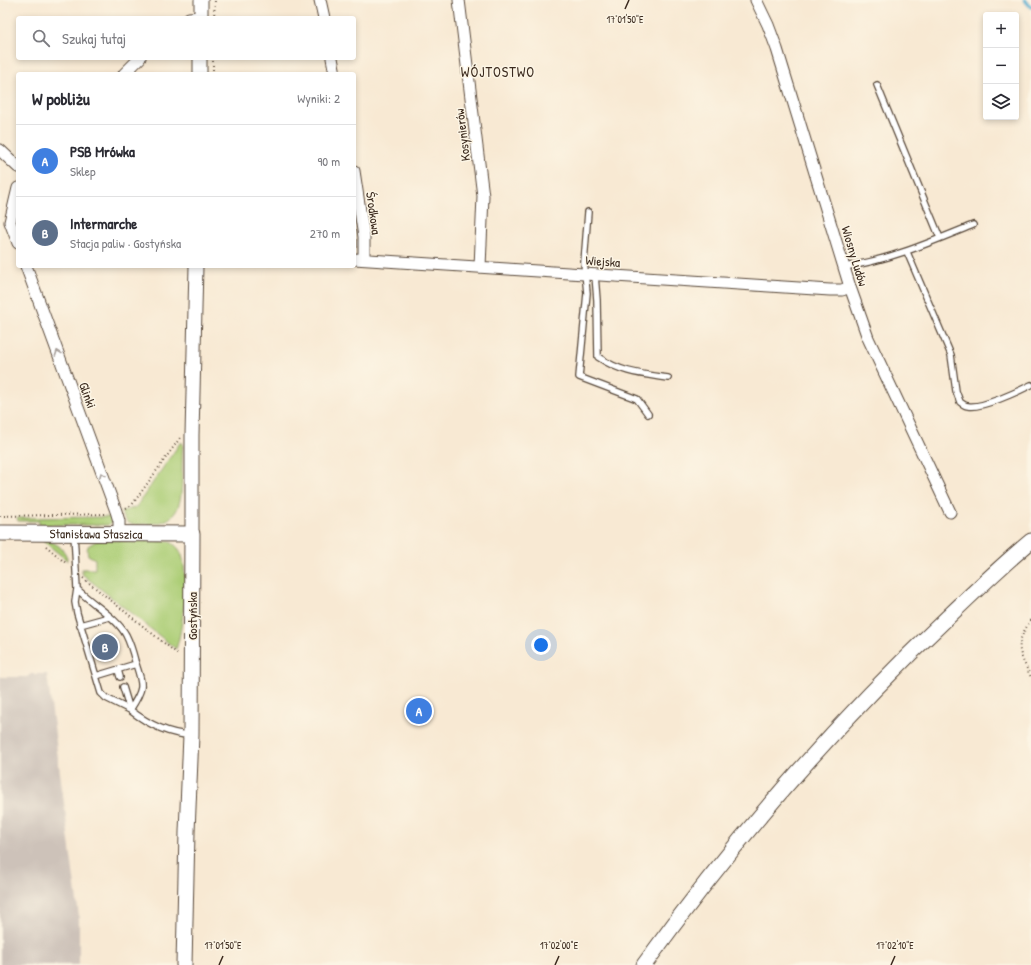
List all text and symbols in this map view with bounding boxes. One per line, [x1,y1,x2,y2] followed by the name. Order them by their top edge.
[983,12,1019,120] map controls
[983,12,1019,48] button: +
[607,13,644,26] text: 17°01'50"E
[16,16,356,60] search box
[30,27,52,49] icon: search
[62,28,126,49] text: Szukaj tutaj
[983,48,1019,84] button: −
[461,62,535,81] district label: WÓJTOSTWO
[983,84,1019,120] button: layers
[32,87,90,110] text: W pobliżu
[297,89,340,107] text: Wyniki: 2
[450,108,474,162] street label: Kosynierów
[70,141,135,162] text: PSB Mrówka
[42,152,48,170] text: A
[318,152,340,170] text: 90 m
[70,162,96,180] text: Sklep
[362,190,386,236] street label: Środkowa
[70,213,137,234] text: Intermarche
[42,224,48,242] text: B
[310,224,340,242] text: 270 m
[837,224,873,288] street label: Wiosny Ludów
[70,234,181,252] text: Stacja paliw · Gostyńska
[585,251,621,271] street label: Wiejska
[54,349,62,356] one-way arrow
[75,379,101,411] street label: Glinki
[99,471,107,478] one-way arrow
[50,524,142,543] street label: Stanisława Staszica
[183,592,201,640] street label: Gostyńska
[92,632,118,662] pin: B
[531,635,551,655] your location
[406,696,432,726] pin: A
[205,939,242,952] text: 17°01'50"E
[540,939,579,952] text: 17°02'00"E
[876,939,914,952] text: 17°02'10"E

